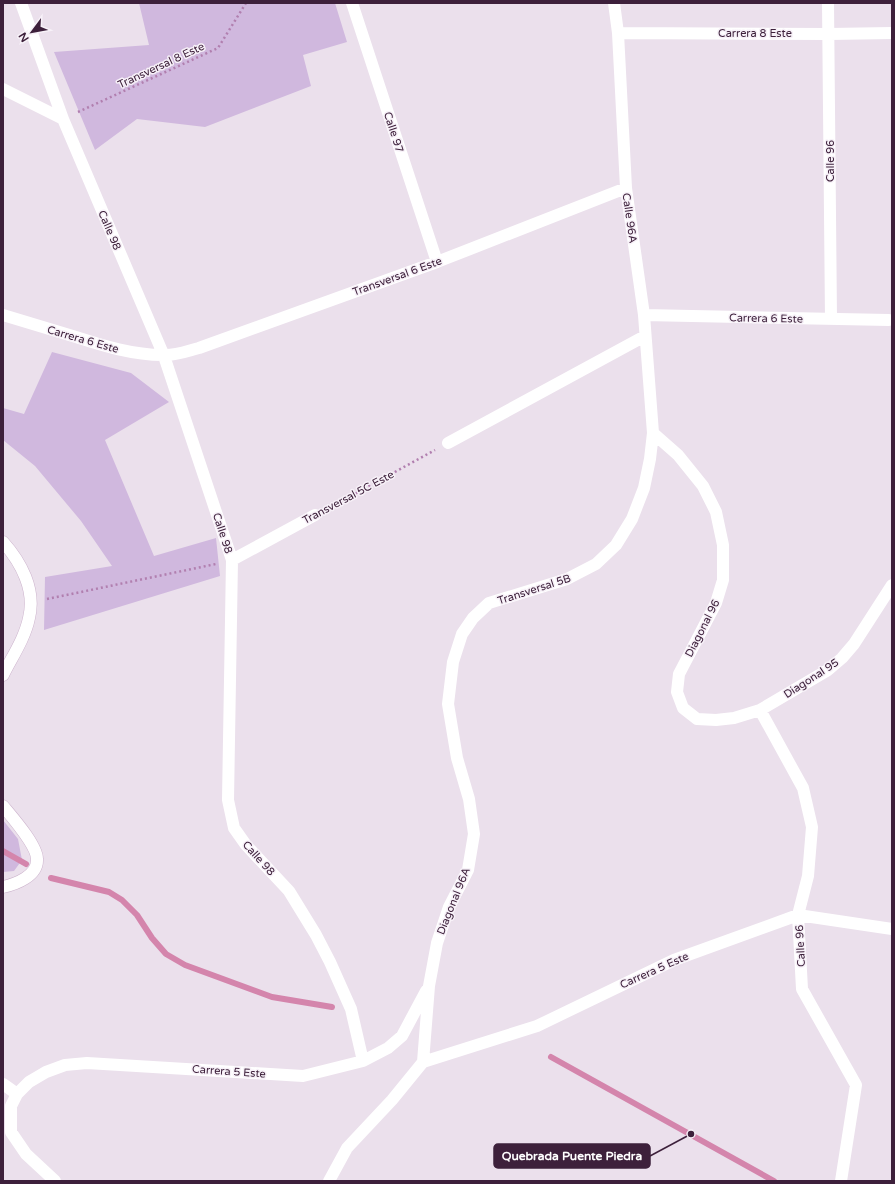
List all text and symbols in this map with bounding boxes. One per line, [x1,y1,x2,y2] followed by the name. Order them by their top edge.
[12,12,52,52] north arrow
[718,27,792,40] street label: Carrera 8 Este
[16,30,32,44] text: N
[116,40,207,91] street label: Transversal 8 Este
[381,110,406,154] street label: Calle 97
[824,140,837,182] street label: Calle 96
[620,192,639,244] street label: Calle 96A
[95,208,124,252] street label: Calle 98
[351,254,444,299] street label: Transversal 6 Este
[729,311,803,326] street label: Carrera 6 Este
[46,323,120,356] street label: Carrera 6 Este
[300,468,396,527] street label: Transversal 5C Este
[210,511,235,555] street label: Calle 98
[496,571,573,607] street label: Transversal 5B
[682,597,723,659] street label: Diagonal 96
[781,656,841,701] street label: Diagonal 95
[240,838,278,878] street label: Calle 98
[434,866,473,937] street label: Diagonal 96A
[793,924,808,967] street label: Calle 96
[618,949,691,991] street label: Carrera 5 Este
[192,1062,266,1081] street label: Carrera 5 Este
[494,1144,650,1168] callout: Quebrada Puente Piedra
[502,1149,642,1163] text: Quebrada Puente Piedra

